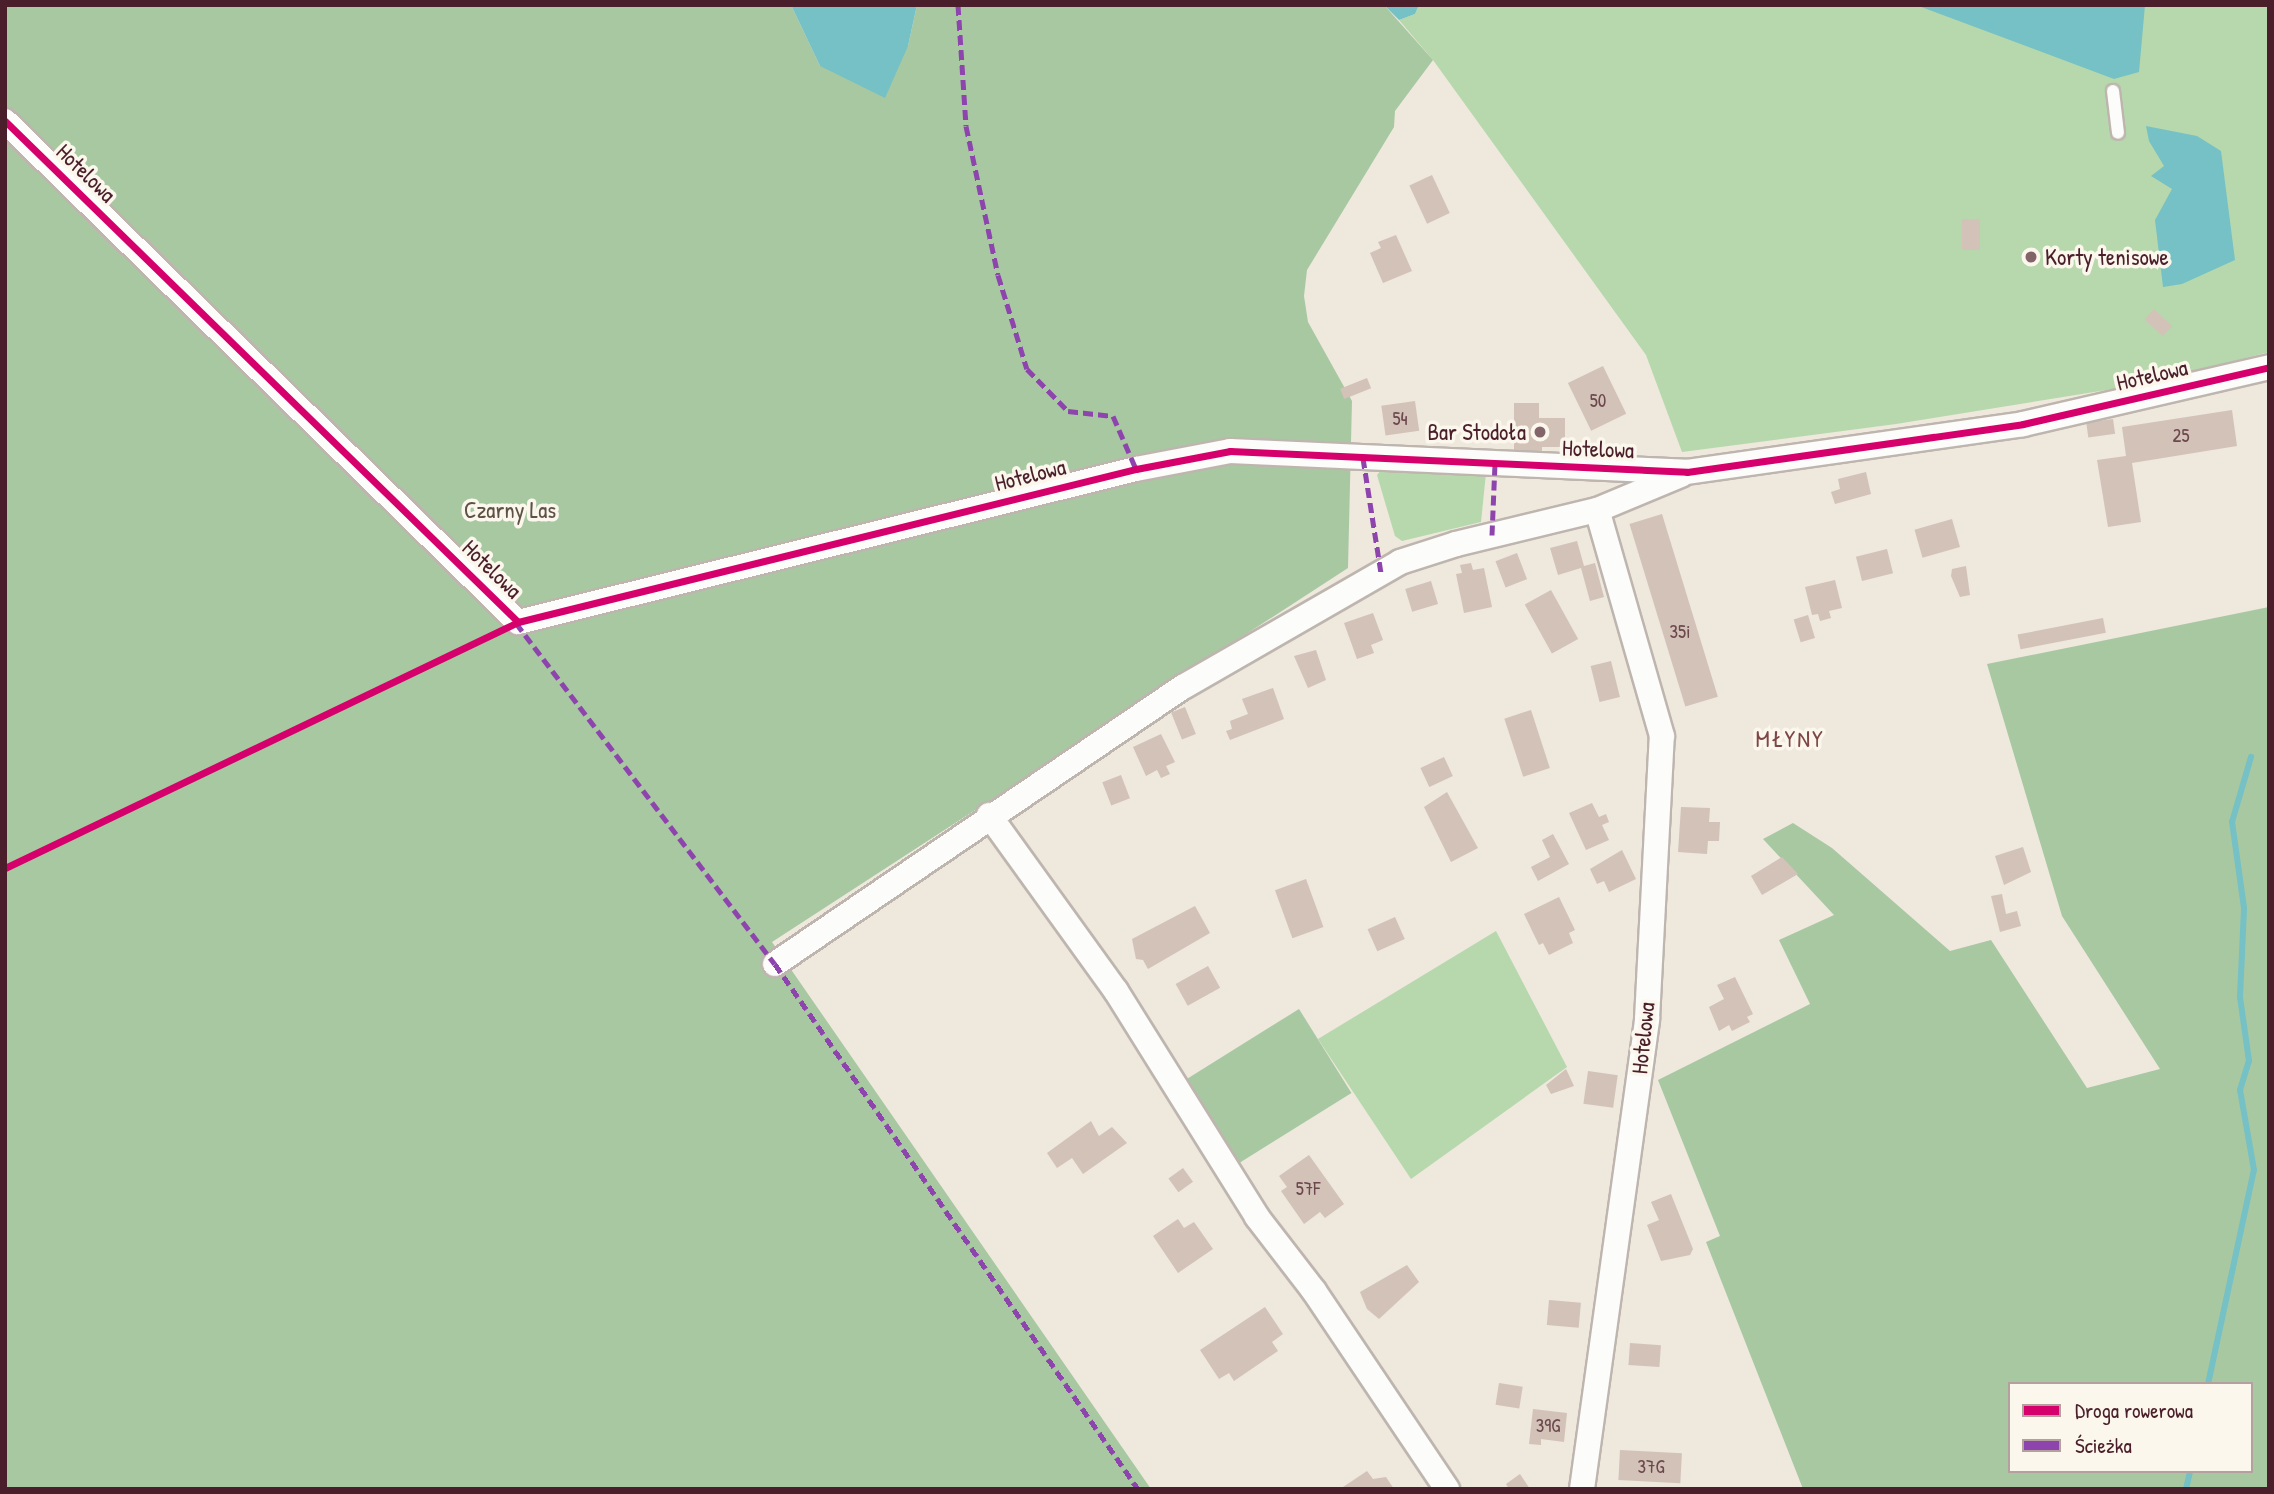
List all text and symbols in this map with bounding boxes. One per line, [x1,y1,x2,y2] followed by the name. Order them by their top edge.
[50,138,122,208] street label: Hotelowa
[2045,243,2169,271] place label: Korty tenisowe
[2023,249,2039,265] marker: Korty tenisowe
[2114,353,2190,397] street label: Hotelowa
[1590,390,1606,412] house number: 50
[1392,408,1408,430] house number: 54
[1427,418,1526,446] place label: Bar Stodoła
[1532,424,1548,440] marker: Bar Stodoła
[2173,425,2189,447] house number: 25
[1561,434,1635,464] street label: Hotelowa
[992,453,1068,497] street label: Hotelowa
[464,496,556,524] park label: Czarny Las
[456,534,528,604] street label: Hotelowa
[1670,621,1690,643] house number: 35i
[1756,725,1824,753] district label: MŁYNY
[1626,1001,1660,1075] street label: Hotelowa
[1296,1178,1320,1200] house number: 57F
[2008,1382,2253,1473] legend
[2075,1396,2193,1425] text: Droga rowerowa
[1536,1415,1560,1437] house number: 39G
[2075,1431,2132,1460] text: Ścieżka
[1637,1456,1665,1478] house number: 37G

